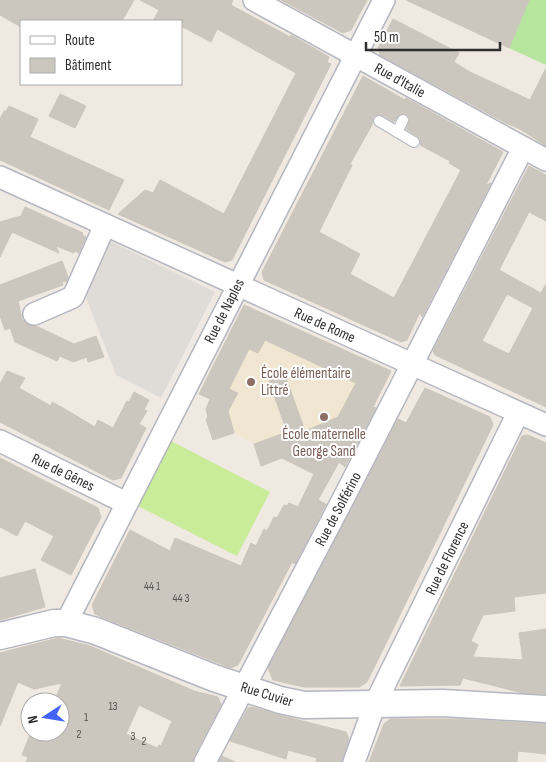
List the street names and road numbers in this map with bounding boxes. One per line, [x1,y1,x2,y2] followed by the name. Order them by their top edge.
[371,59,429,102] street label: Rue d'Italie
[200,276,249,347] street label: Rue de Naples
[291,304,358,347] street label: Rue de Rome
[28,449,97,496] street label: Rue de Gênes
[311,469,366,550] street label: Rue de Solférino
[421,518,473,598] street label: Rue de Florence
[238,677,296,712] street label: Rue Cuvier

